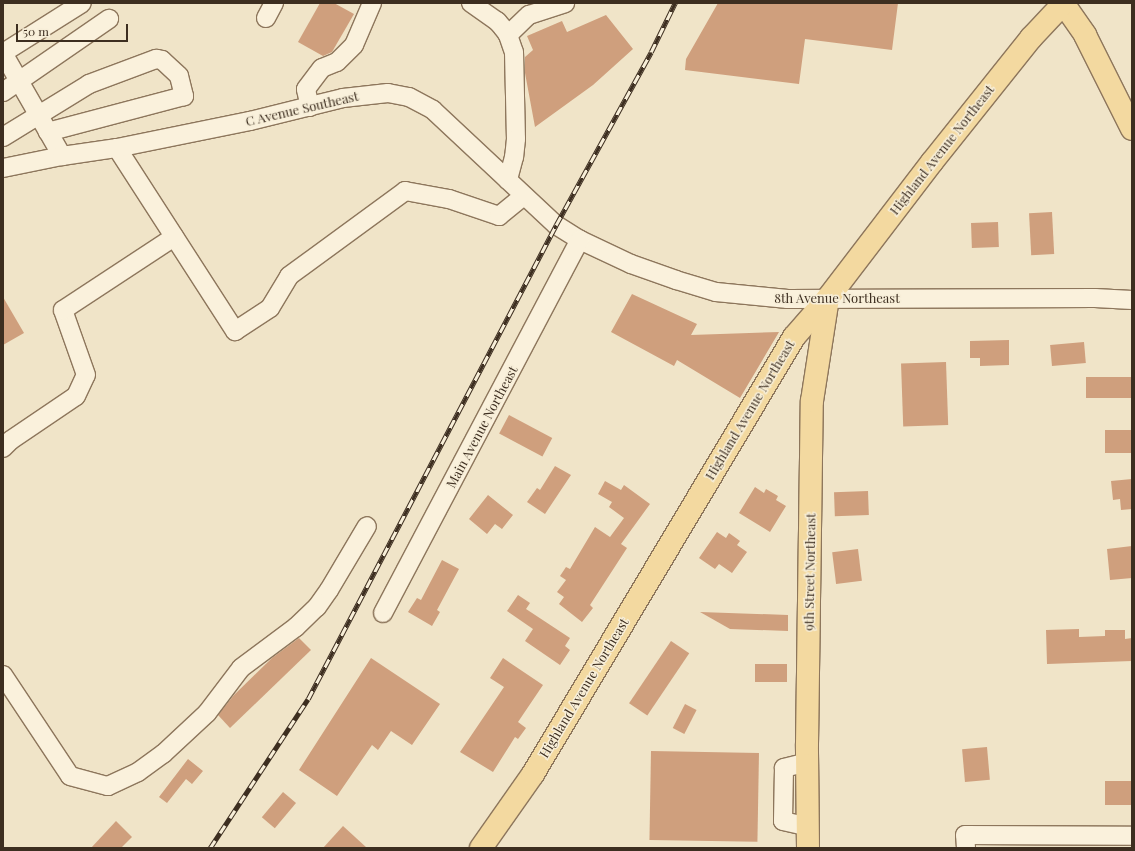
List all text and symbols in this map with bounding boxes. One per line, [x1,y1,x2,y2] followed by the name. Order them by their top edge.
[18,16,130,42] scale bar
[23,23,49,39] text: 50 m
[886,82,998,218] street label: Highland Avenue Northeast
[244,88,360,130] street label: C Avenue Southeast
[774,290,900,306] street label: 8th Avenue Northeast
[702,337,798,483] street label: Highland Avenue Northeast
[443,363,521,491] street label: Main Avenue Northeast
[801,513,819,631] street label: 9th Street Northeast
[536,615,632,761] street label: Highland Avenue Northeast

